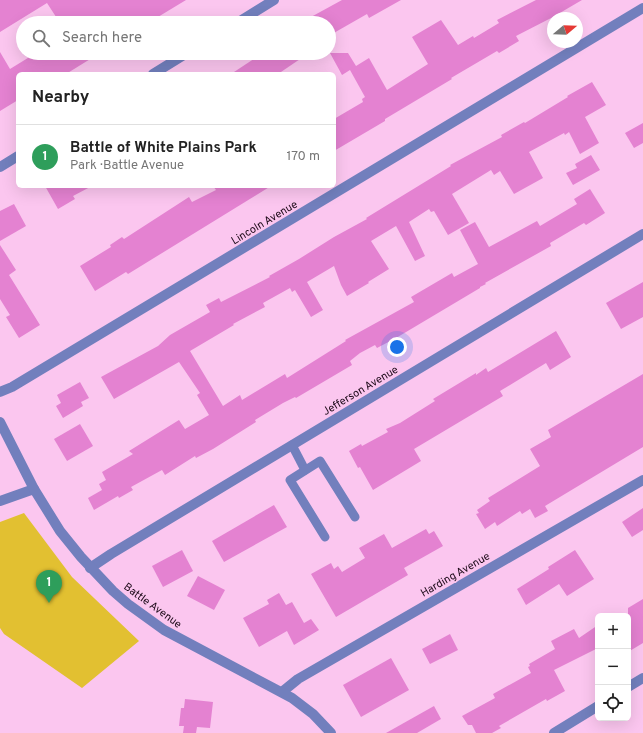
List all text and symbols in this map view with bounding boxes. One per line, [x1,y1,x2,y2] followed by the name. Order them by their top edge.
[547,12,583,48] north arrow
[16,16,336,60] search box
[30,27,52,49] icon: search
[62,29,142,48] text: Search here
[32,87,89,109] text: Nearby
[70,139,257,158] text: Battle of White Plains Park
[42,149,48,165] text: 1
[286,149,320,165] text: 170 m
[70,158,184,174] text: Park · Battle Avenue
[229,197,300,248] street label: Lincoln Avenue
[387,337,407,357] your location
[320,363,401,419] street label: Jefferson Avenue
[418,549,493,600] street label: Harding Avenue
[36,570,62,603] pin: 1
[121,580,184,632] street label: Battle Avenue
[595,613,631,721] map controls
[595,613,631,649] button: +
[595,649,631,685] button: −
[595,685,631,721] button: locate

